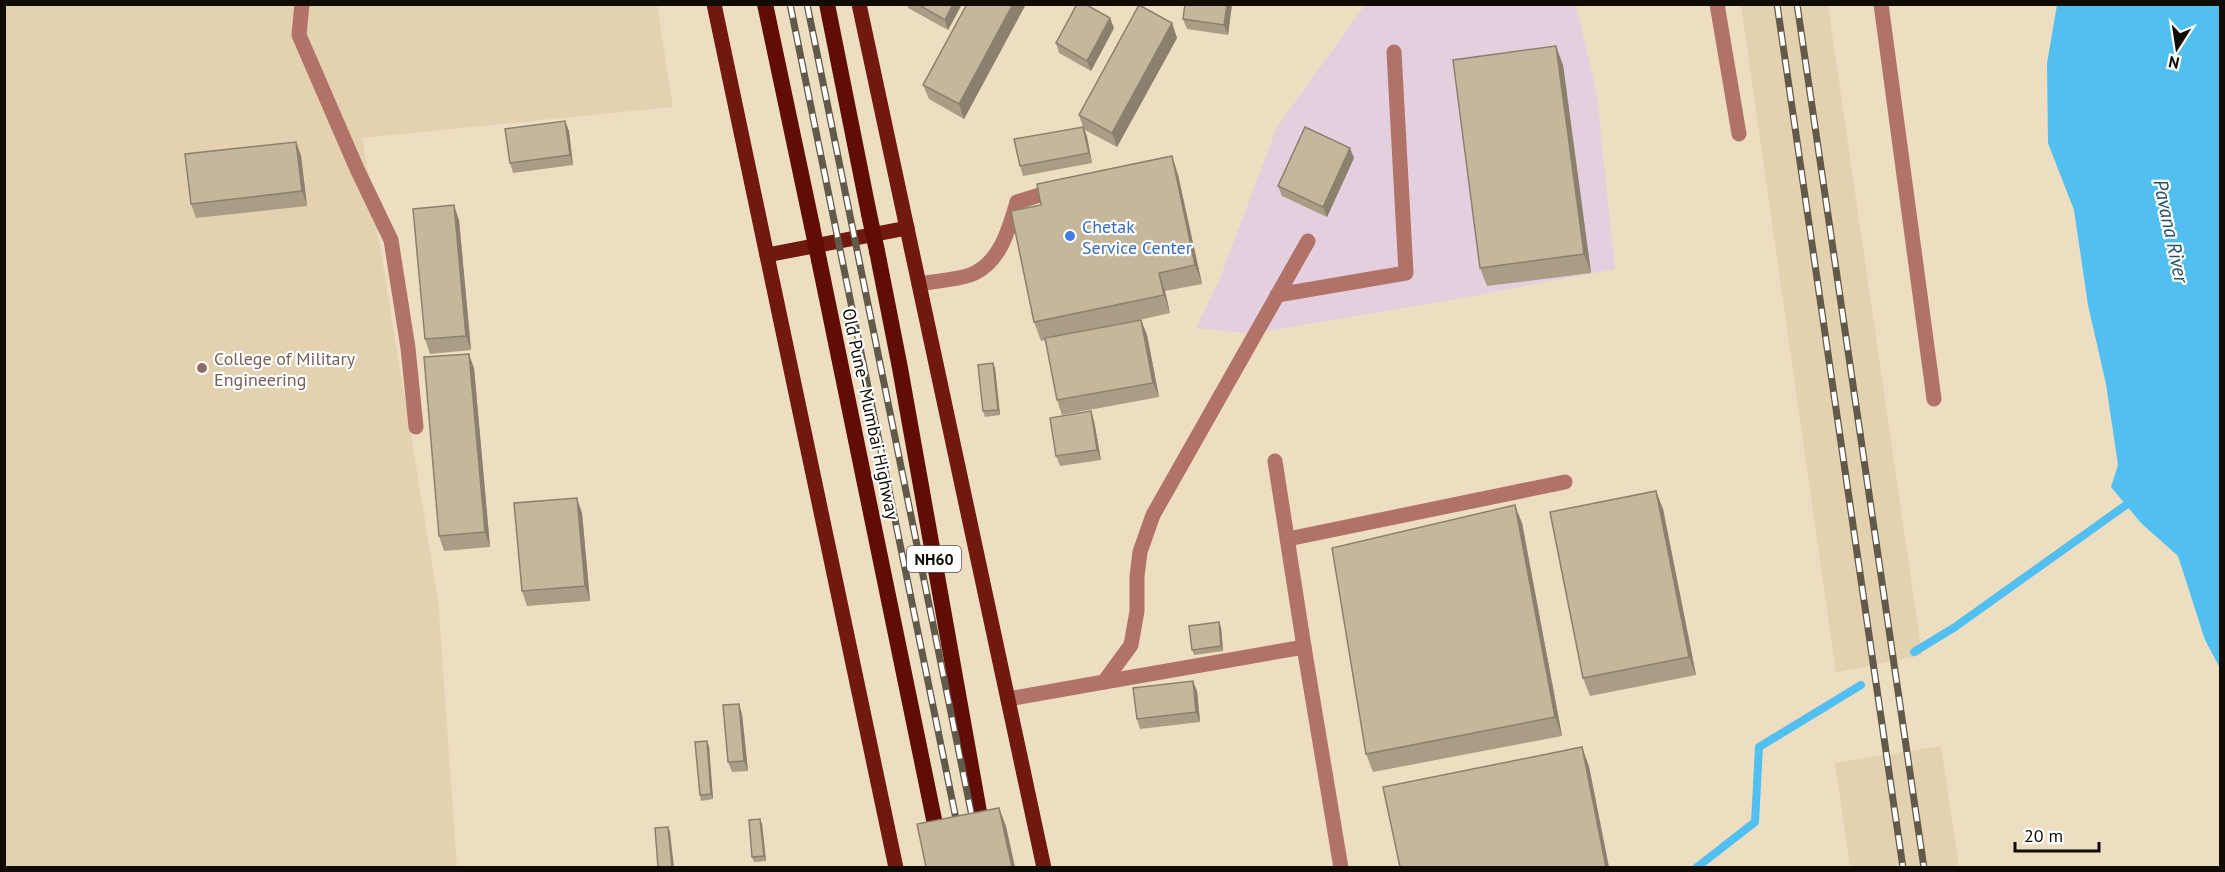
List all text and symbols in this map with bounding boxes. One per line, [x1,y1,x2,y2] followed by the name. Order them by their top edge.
[2147,18,2207,78] north arrow
[2167,52,2181,74] text: N
[2147,177,2195,286] water label: Pavana River
[1082,215,1192,259] place label: Chetak Service Center
[1063,229,1077,243] marker: Chetak Service Center
[837,306,905,523] street label: Old Pune–Mumbai Highway
[214,347,356,391] place label: College of Military Engineering
[195,361,209,375] marker: College of Military Engineering
[907,546,961,572] road number: NH60
[2015,815,2099,853] scale bar
[2024,824,2063,847] text: 20 m

